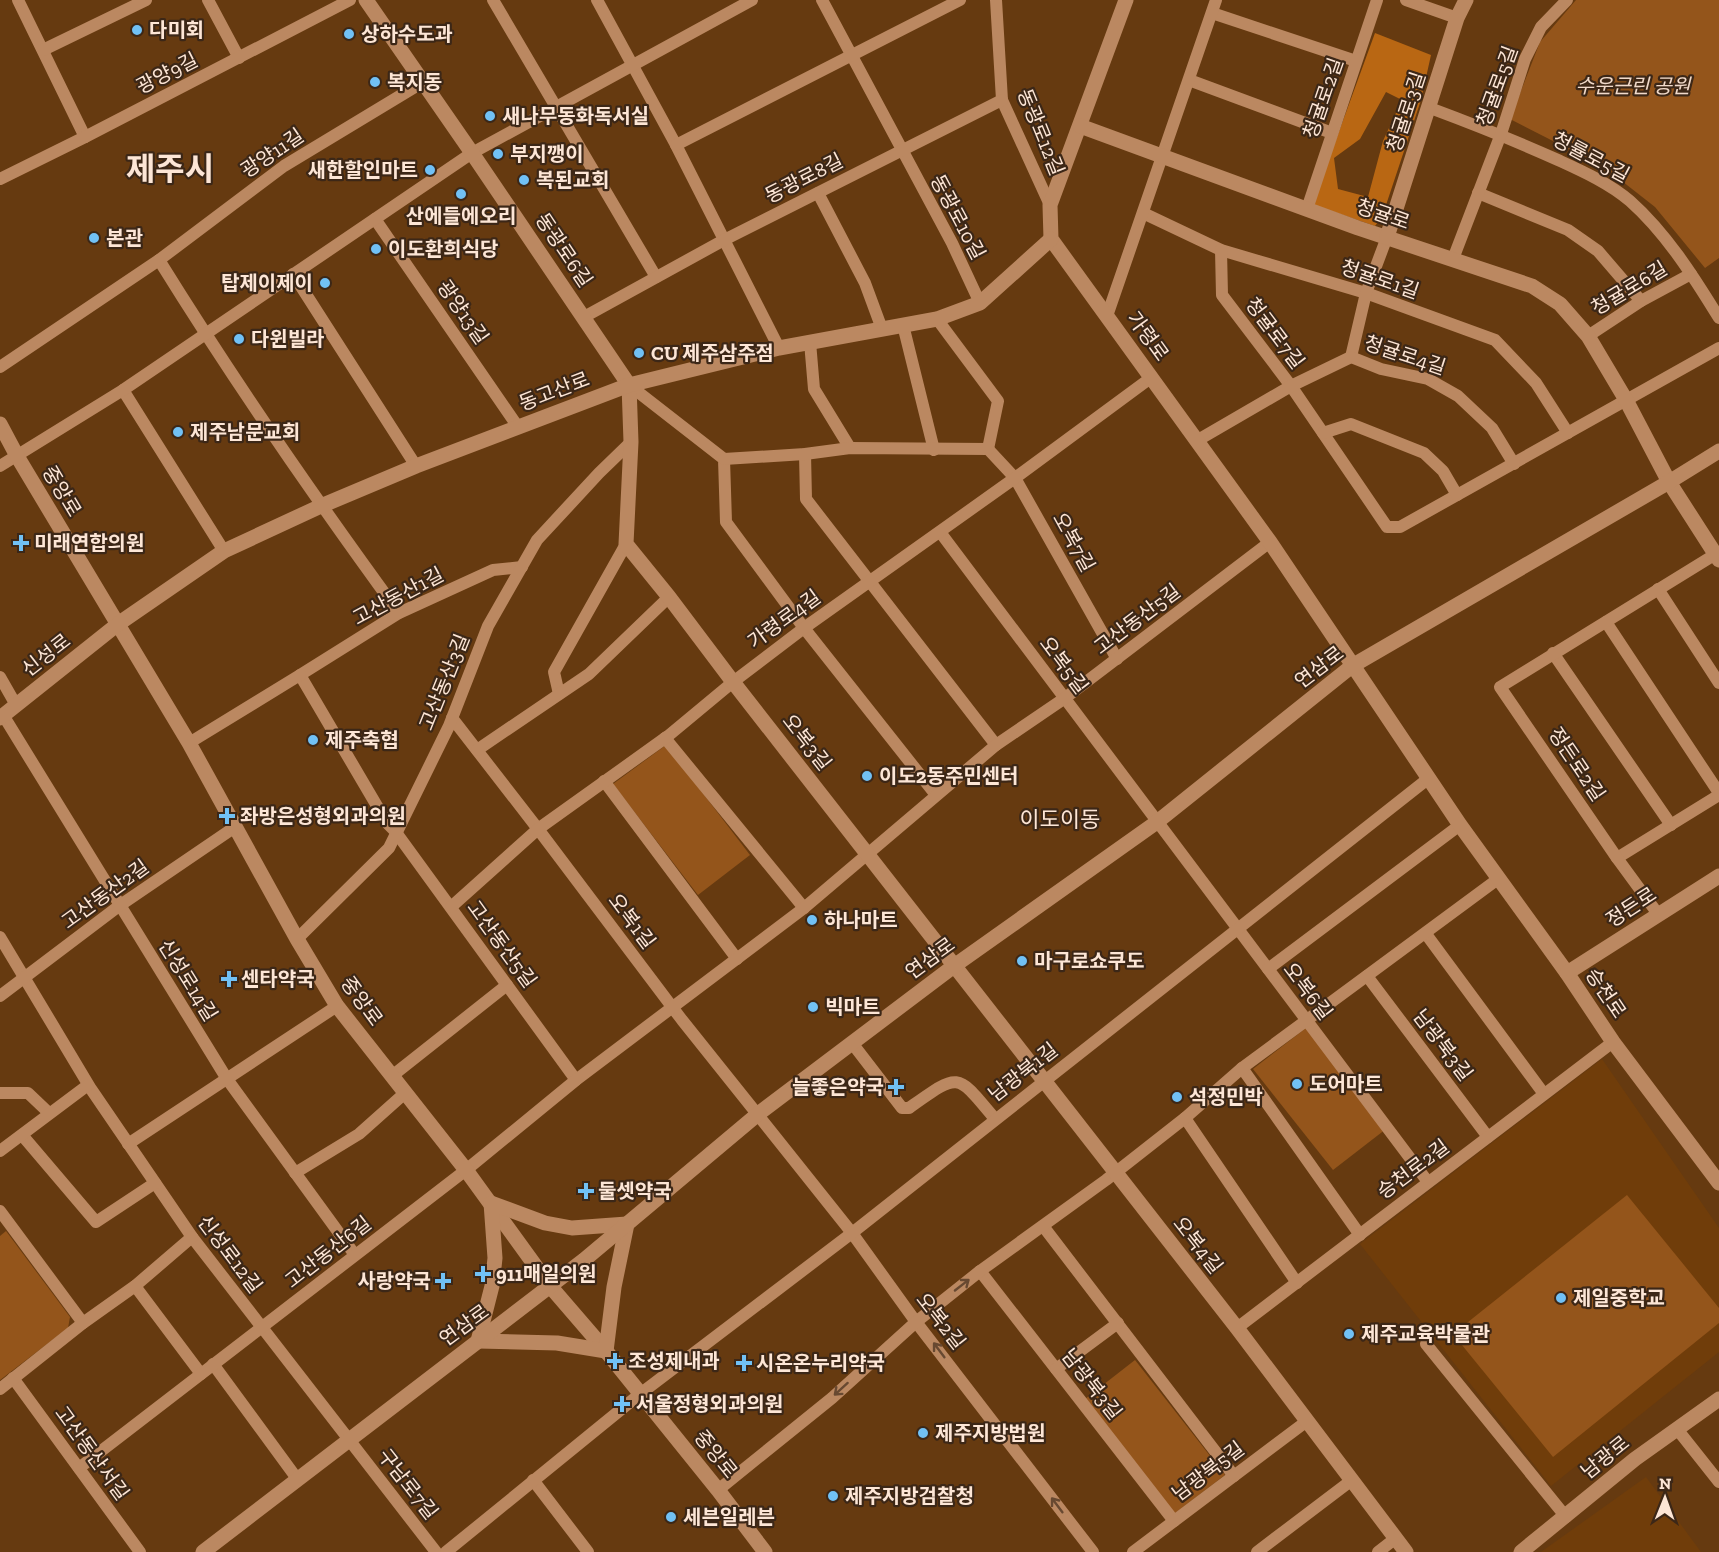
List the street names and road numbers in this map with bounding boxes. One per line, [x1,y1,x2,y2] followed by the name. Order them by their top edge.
[1471,43,1523,129] street label: 청귤로5길
[132,47,202,99] street label: 광양9길
[1298,54,1348,142] street label: 청귤로2길
[1382,69,1430,155] street label: 청귤로3길
[1013,85,1069,179] street label: 동광로12길
[236,123,308,183] street label: 광양11길
[1548,127,1634,187] street label: 청률로5길
[761,148,847,208] street label: 동광로8길
[926,170,990,264] street label: 동광로10길
[1353,194,1413,234] street label: 청귤로
[530,208,598,292] street label: 동광로6길
[1338,254,1422,304] street label: 청귤로1길
[1587,256,1671,320] street label: 청귤로6길
[432,275,494,349] street label: 광양13길
[1240,293,1310,373] street label: 청귤로7길
[1122,307,1174,365] street label: 가령로
[1361,331,1449,379] street label: 청귤로4길
[515,367,593,415] street label: 동고산로
[37,461,87,521] street label: 중앙로
[1048,508,1100,576] street label: 오복7길
[348,562,448,630] street label: 고산동산1길
[1089,579,1185,659] street label: 고산동산5길
[743,584,825,654] street label: 가령로4길
[17,629,75,681] street label: 신성로
[414,630,474,734] street label: 고산동산3길
[1035,632,1093,698] street label: 오복5길
[1290,641,1348,693] street label: 연삼로
[778,709,836,775] street label: 오복3길
[1544,723,1610,805] street label: 정든로2길
[57,854,153,934] street label: 고산동산2길
[1601,882,1661,932] street label: 정든로
[603,889,661,953] street label: 오복1길
[462,896,542,992] street label: 고산동산5길
[901,932,959,984] street label: 연삼로
[153,935,223,1025] street label: 신성로14길
[1279,957,1337,1025] street label: 오복6길
[1581,963,1631,1023] street label: 승천로
[336,972,388,1030] street label: 중앙로
[1408,1004,1478,1086] street label: 남광북3길
[984,1038,1062,1106] street label: 남광북1길
[1372,1134,1454,1204] street label: 승천로2길
[193,1210,267,1298] street label: 신성로12길
[280,1211,376,1293] street label: 고산동산6길
[1168,1212,1228,1278] street label: 오복4길
[911,1288,971,1354] street label: 오복2길
[435,1299,493,1351] street label: 연삼로
[1057,1344,1127,1424] street label: 남광북3길
[50,1401,134,1505] street label: 고산동산서길
[689,1425,743,1483] street label: 중앙로
[1576,1430,1634,1484] street label: 남광로
[1167,1436,1249,1506] street label: 남광북5길
[373,1444,443,1524] street label: 구남로7길

